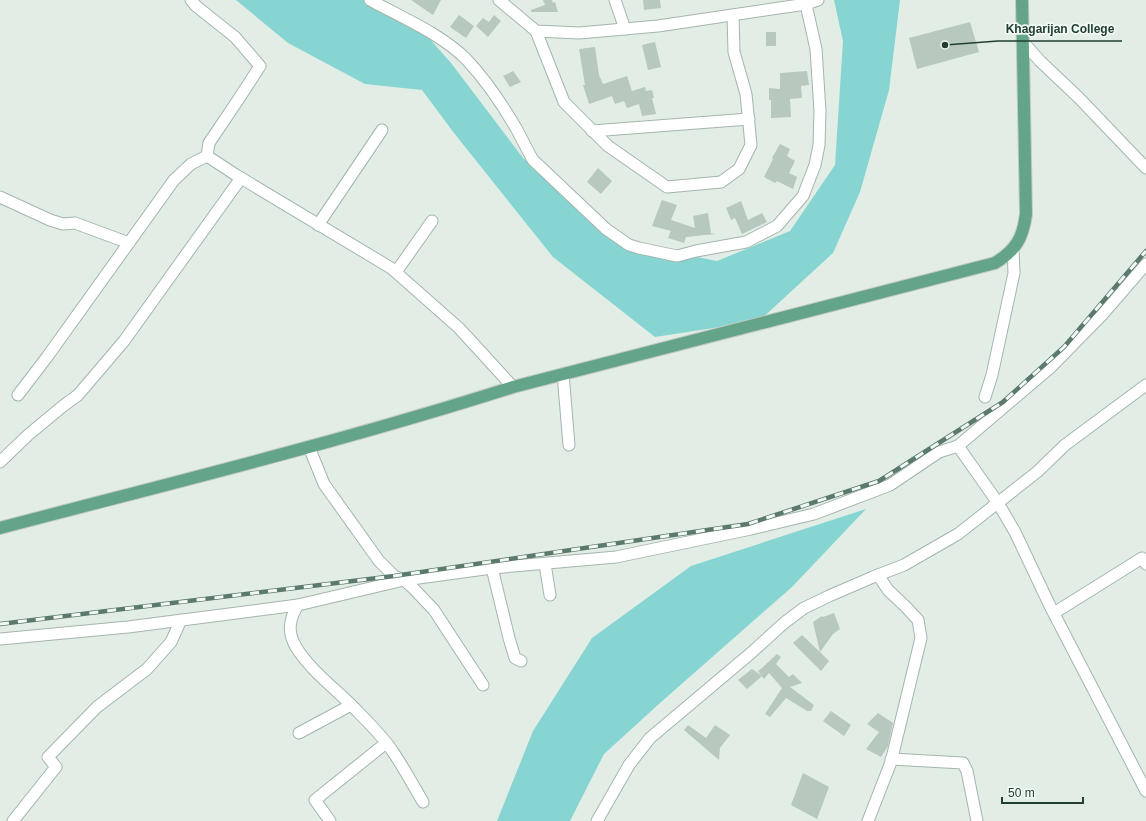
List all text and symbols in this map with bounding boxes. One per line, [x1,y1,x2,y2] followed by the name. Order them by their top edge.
[998,17,1122,41] callout: Khagarijan College
[1006,22,1115,36] text: Khagarijan College
[1002,779,1083,805] scale bar
[1008,786,1035,800] text: 50 m

